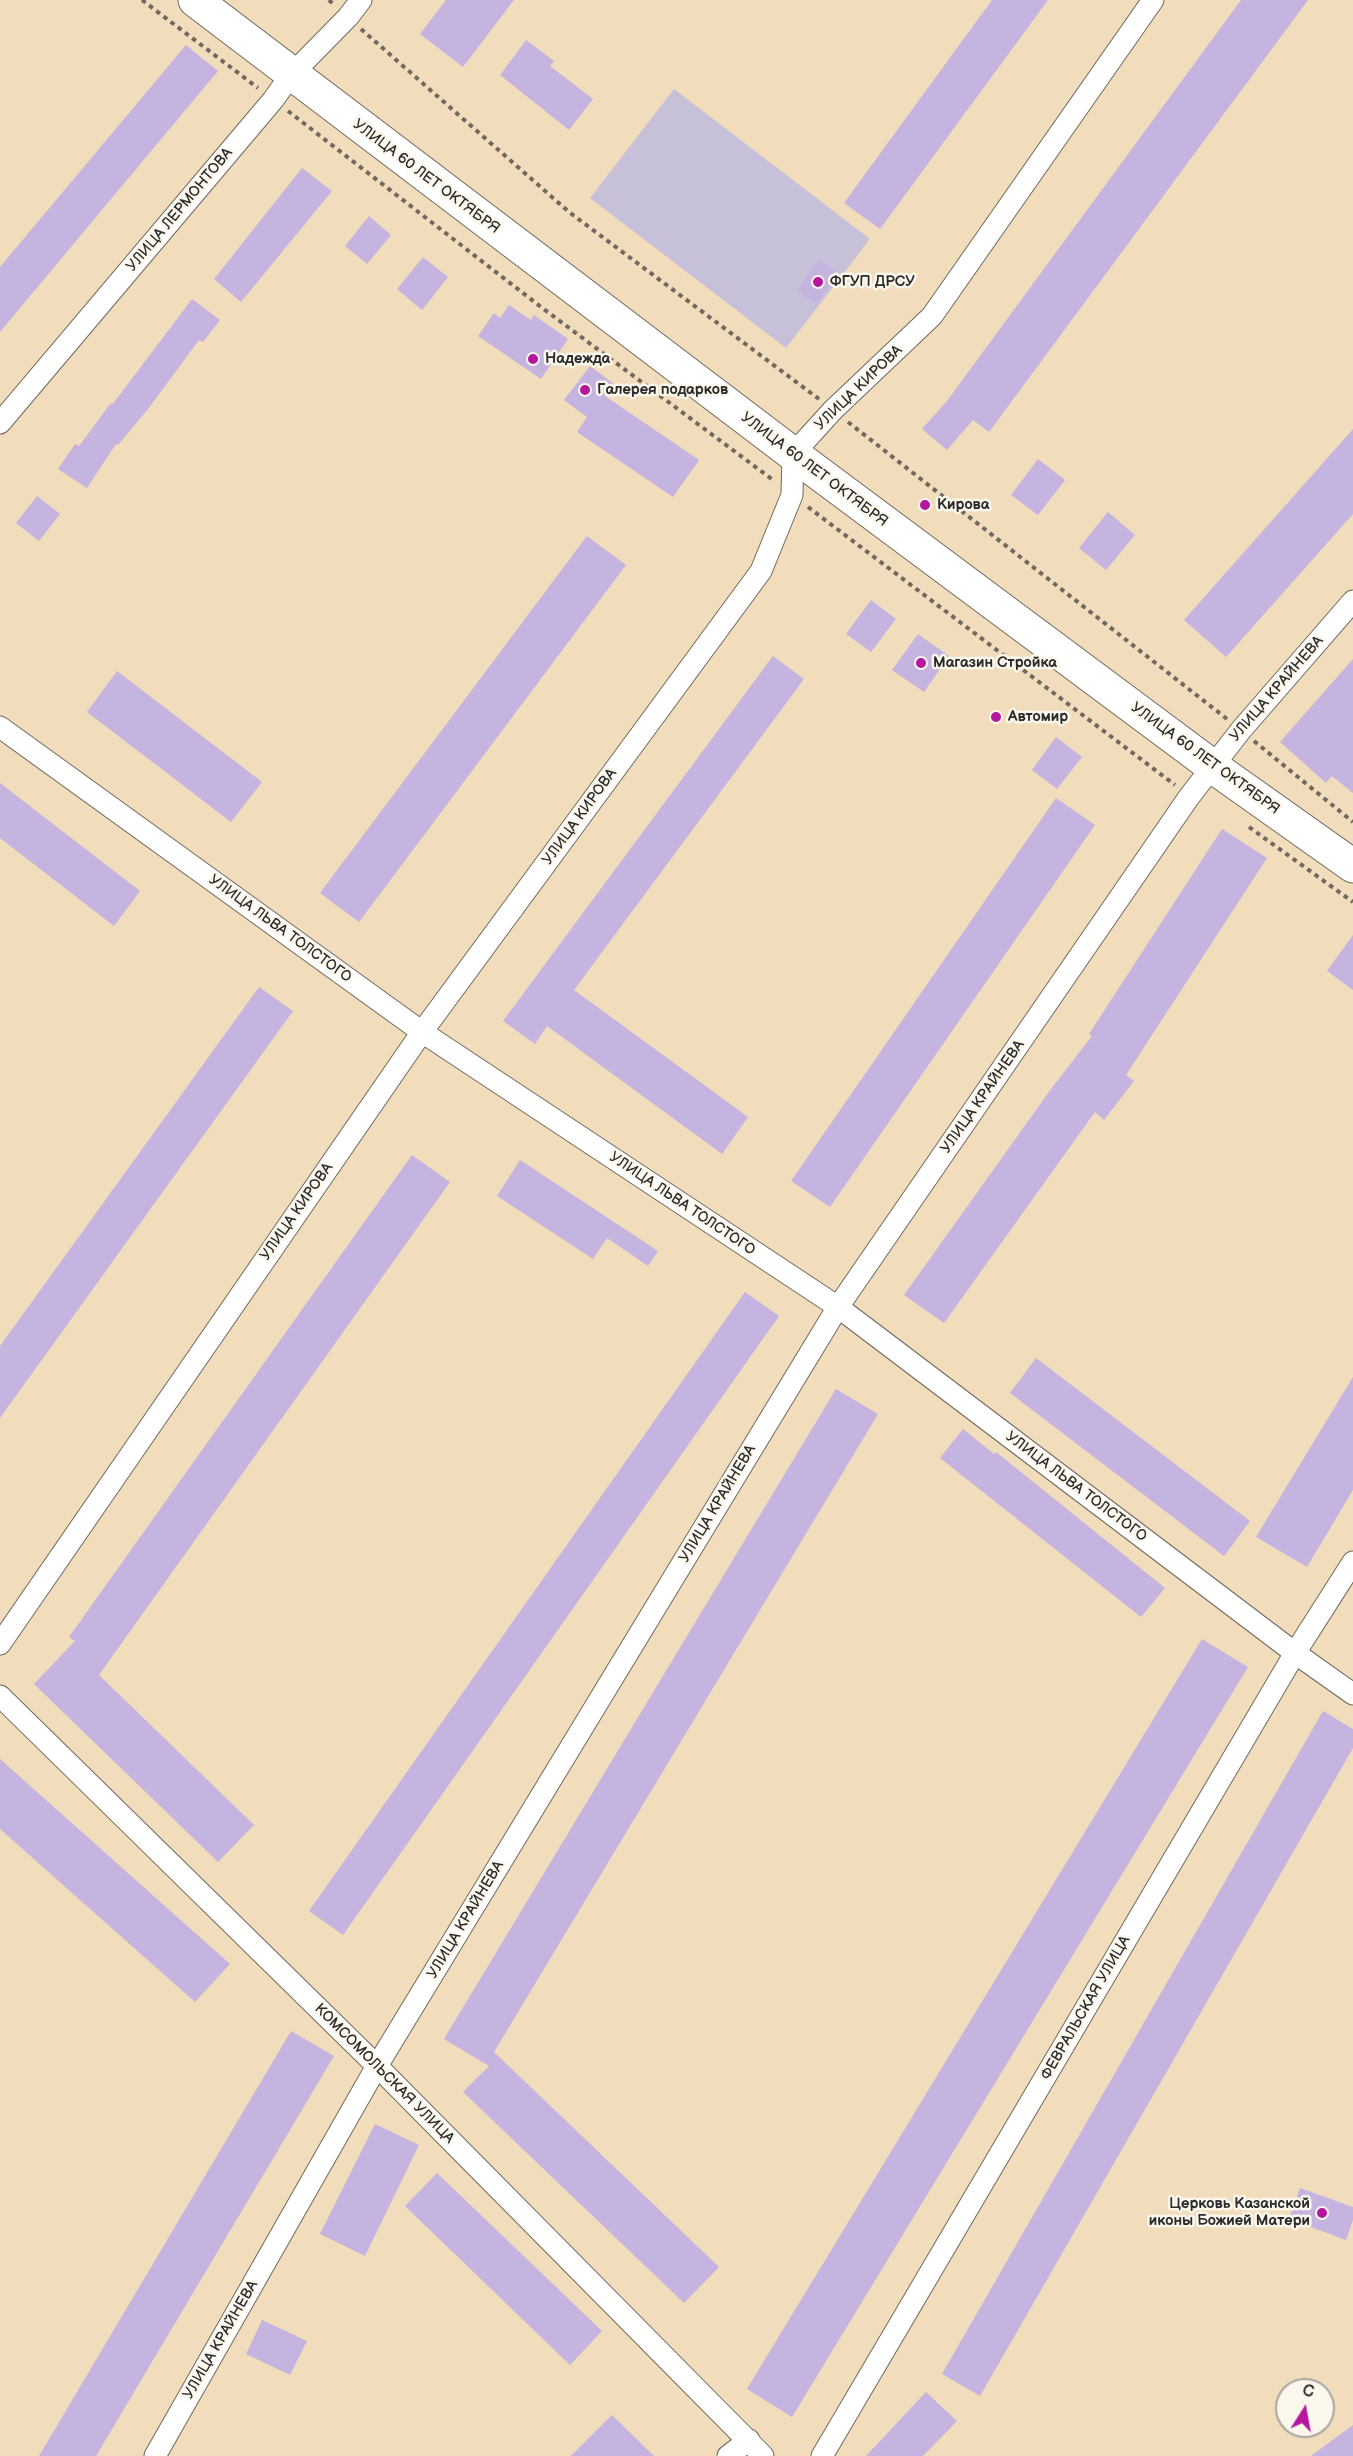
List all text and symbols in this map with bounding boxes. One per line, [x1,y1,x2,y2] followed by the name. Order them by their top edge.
[349,116,503,238] street label: УЛИЦА 60 ЛЕТ ОКТЯБРЯ
[123,145,237,275] street label: УЛИЦА ЛЕРМОНТОВА
[830,273,915,291] place label: ФГУП ДРСУ
[811,275,825,289] marker: ФГУП ДРСУ
[811,342,907,434] street label: УЛИЦА КИРОВА
[545,350,610,368] place label: Надежда
[526,352,540,366] marker: Надежда
[597,381,728,399] place label: Галерея подарков
[578,383,592,397] marker: Галерея подарков
[737,409,891,531] street label: УЛИЦА 60 ЛЕТ ОКТЯБРЯ
[937,496,989,514] place label: Кирова
[918,498,932,512] marker: Кирова
[1226,633,1328,745] street label: УЛИЦА КРАЙНЕВА
[933,654,1057,672] place label: Магазин Стройка
[914,656,928,670] marker: Магазин Стройка
[1127,699,1283,819] street label: УЛИЦА 60 ЛЕТ ОКТЯБРЯ
[1008,708,1068,726] place label: Автомир
[989,710,1003,724] marker: Автомир
[539,765,621,869] street label: УЛИЦА КИРОВА
[205,871,355,987] street label: УЛИЦА ЛЬВА ТОЛСТОГО
[937,1037,1029,1157] street label: УЛИЦА КРАЙНЕВА
[606,1148,758,1260] street label: УЛИЦА ЛЬВА ТОЛСТОГО
[257,1160,337,1264] street label: УЛИЦА КИРОВА
[1002,1428,1150,1546] street label: УЛИЦА ЛЬВА ТОЛСТОГО
[676,1442,760,1566] street label: УЛИЦА КРАЙНЕВА
[424,1858,508,1982] street label: УЛИЦА КРАЙНЕВА
[1037,1933,1135,2083] street label: ФЕВРАЛЬСКАЯ УЛИЦА
[310,2000,458,2148] street label: КОМСОМОЛЬСКАЯ УЛИЦА
[1149,2195,1310,2230] place label: Церковь Казанской иконы Божией Матери
[1315,2206,1329,2220] marker: Церковь Казанской иконы Божией Матери
[180,2278,262,2402] street label: УЛИЦА КРАЙНЕВА
[1275,2378,1335,2438] north arrow
[1301,2381,1315,2402] text: С

